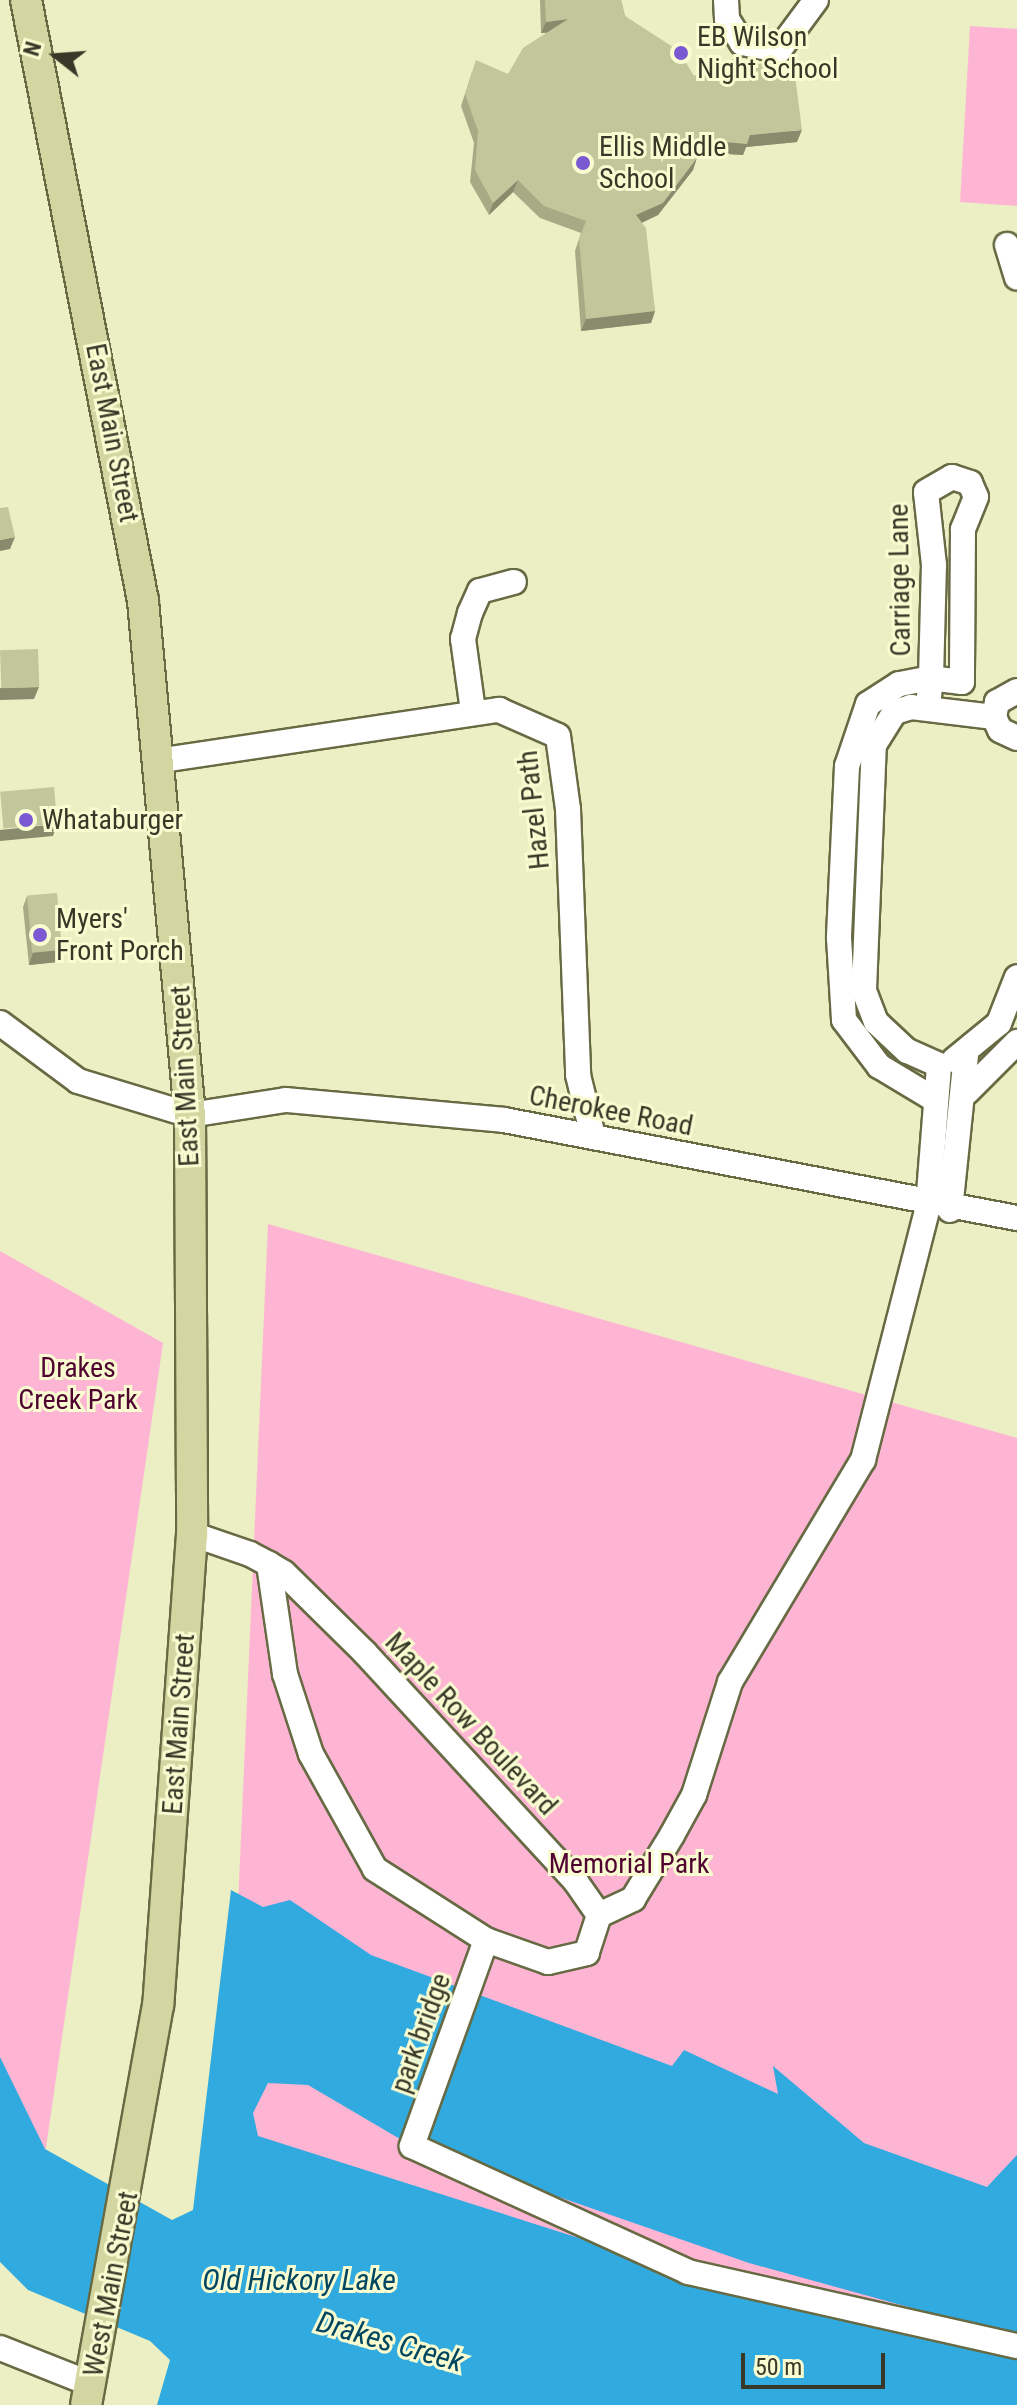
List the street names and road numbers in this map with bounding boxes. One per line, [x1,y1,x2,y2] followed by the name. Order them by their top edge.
[78,341,146,525] street label: East Main Street
[882,503,918,657] street label: Carriage Lane
[511,749,557,871] street label: Hazel Path
[163,985,207,1167] street label: East Main Street
[526,1079,696,1143] street label: Cherokee Road
[378,1626,564,1822] street label: Maple Row Boulevard
[156,1632,202,1816] street label: East Main Street
[384,1969,458,2097] street label: park bridge
[77,2188,145,2380] street label: West Main Street

